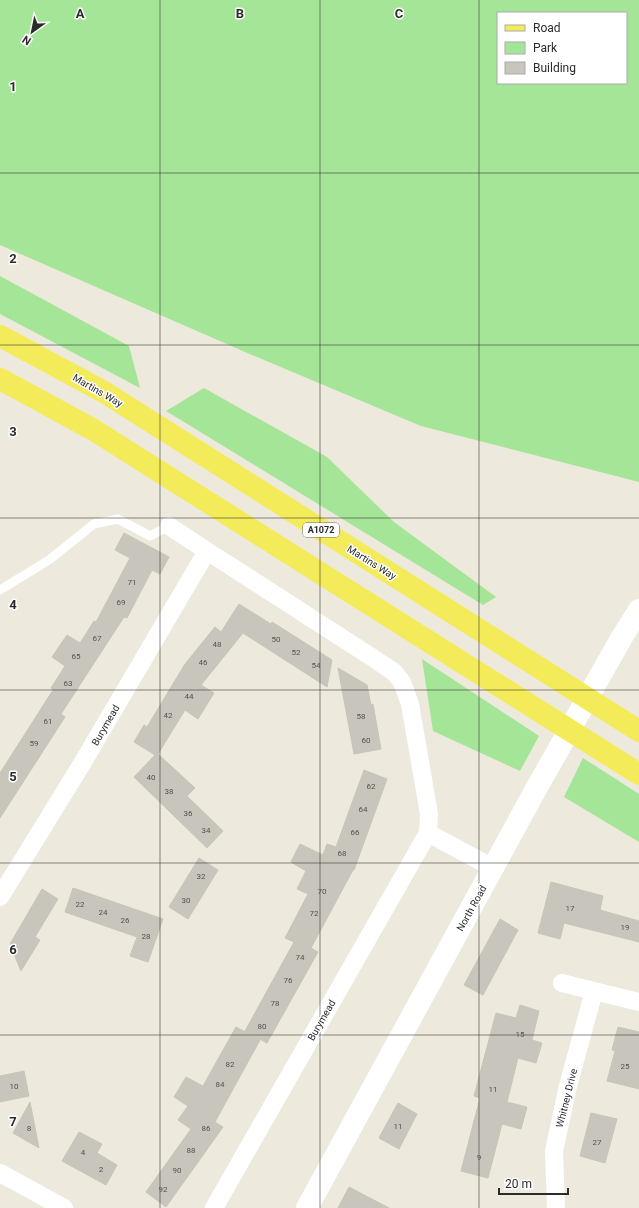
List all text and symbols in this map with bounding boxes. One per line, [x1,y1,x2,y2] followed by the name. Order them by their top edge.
[76,6,85,21] text: A
[236,6,244,21] text: B
[395,6,404,21] text: C
[12,12,52,52] north arrow
[497,12,627,84] legend
[533,21,561,35] text: Road
[20,32,34,48] text: N
[533,41,558,55] text: Park
[533,61,576,75] text: Building
[9,79,17,94] text: 1
[9,251,17,266] text: 2
[71,372,125,409] street label: Martins Way
[9,424,17,439] text: 3
[303,523,339,537] road number: A1072
[345,543,398,582] street label: Martins Way
[128,578,137,587] house number: 71
[9,597,17,612] text: 4
[117,598,126,607] house number: 69
[93,634,102,643] house number: 67
[272,635,281,644] house number: 50
[213,640,222,649] house number: 48
[292,648,301,657] house number: 52
[72,652,81,661] house number: 65
[199,658,208,667] house number: 46
[312,661,321,670] house number: 54
[64,679,73,688] house number: 63
[185,692,194,701] house number: 44
[89,703,121,748] street label: Burymead
[164,711,173,720] house number: 42
[357,712,366,721] house number: 58
[44,717,53,726] house number: 61
[362,736,371,745] house number: 60
[30,739,39,748] house number: 59
[9,769,17,784] text: 5
[147,773,156,782] house number: 40
[367,782,376,791] house number: 62
[165,787,174,796] house number: 38
[359,805,368,814] house number: 64
[184,809,193,818] house number: 36
[202,826,211,835] house number: 34
[351,828,360,837] house number: 66
[338,849,347,858] house number: 68
[197,872,206,881] house number: 32
[454,883,489,933] street label: North Road
[318,887,327,896] house number: 70
[182,896,191,905] house number: 30
[76,900,85,909] house number: 22
[566,904,575,913] house number: 17
[99,908,108,917] house number: 24
[310,909,319,918] house number: 72
[121,916,130,925] house number: 26
[621,923,630,932] house number: 19
[142,932,151,941] house number: 28
[9,942,17,957] text: 6
[296,953,305,962] house number: 74
[284,976,293,985] house number: 76
[305,998,337,1043] street label: Burymead
[271,999,280,1008] house number: 78
[258,1022,267,1031] house number: 80
[516,1030,525,1039] house number: 15
[226,1060,235,1069] house number: 82
[621,1062,630,1071] house number: 25
[554,1067,579,1129] street label: Whitney Drive
[216,1080,225,1089] house number: 84
[10,1082,19,1091] house number: 10
[489,1085,498,1094] house number: 11
[9,1114,17,1129] text: 7
[394,1122,403,1131] house number: 11
[27,1124,32,1133] house number: 8
[202,1124,211,1133] house number: 86
[593,1138,602,1147] house number: 27
[187,1146,196,1155] house number: 88
[81,1148,86,1157] house number: 4
[477,1153,481,1162] house number: 9
[99,1165,104,1174] house number: 2
[173,1166,182,1175] house number: 90
[499,1170,568,1196] scale bar
[505,1177,532,1191] text: 20 m
[159,1185,168,1194] house number: 92

